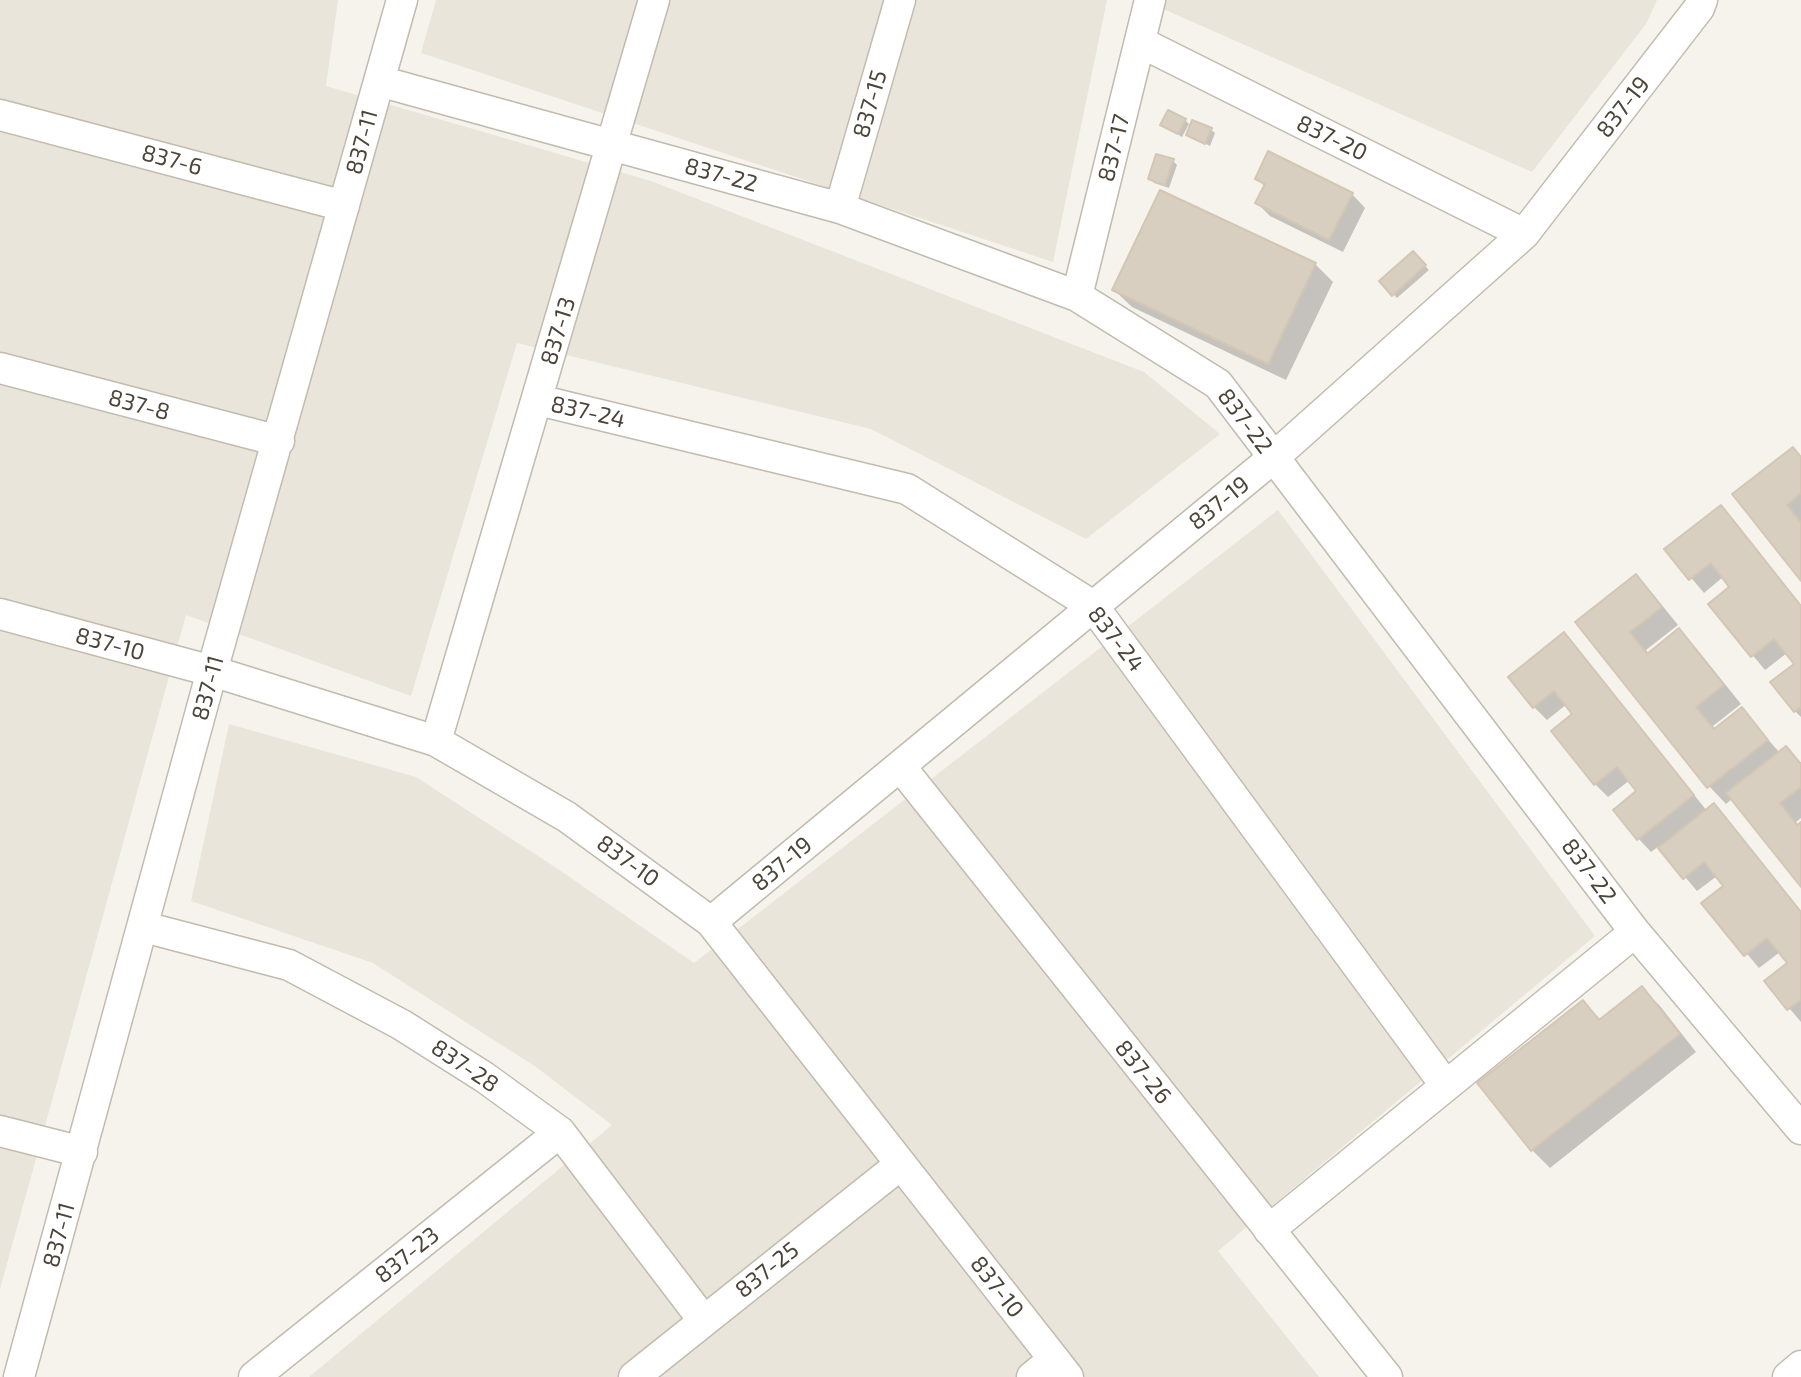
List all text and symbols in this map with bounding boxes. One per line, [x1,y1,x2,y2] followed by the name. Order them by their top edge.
[847,67,893,141] street label: 837-15
[1591,71,1655,143] street label: 837-19
[340,107,384,177] street label: 837-11
[1292,109,1372,167] street label: 837-20
[1092,111,1136,185] street label: 837-17
[139,139,205,181] street label: 837-6
[682,152,760,198] street label: 837-22
[535,294,581,368] street label: 837-13
[1212,383,1278,459] street label: 837-22
[105,384,173,426] street label: 837-8
[548,390,628,434] street label: 837-24
[1183,470,1255,536] street label: 837-19
[1082,601,1150,677] street label: 837-24
[72,622,148,666] street label: 837-10
[186,653,230,723] street label: 837-11
[591,829,665,893] street label: 837-10
[746,831,818,897] street label: 837-19
[1556,833,1622,909] street label: 837-22
[426,1034,504,1098] street label: 837-28
[1109,1034,1177,1110] street label: 837-26
[37,1200,81,1270] street label: 837-11
[370,1221,444,1289] street label: 837-23
[730,1236,804,1304] street label: 837-25
[964,1251,1030,1323] street label: 837-10

